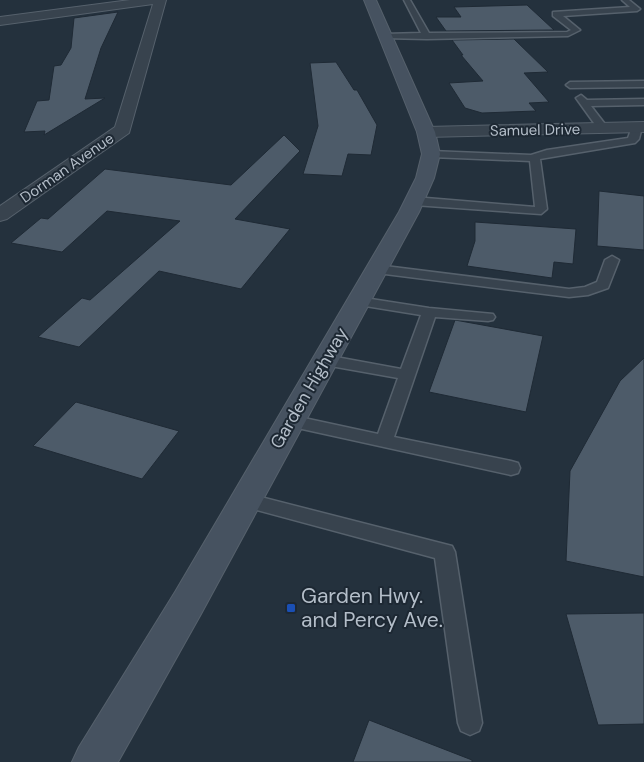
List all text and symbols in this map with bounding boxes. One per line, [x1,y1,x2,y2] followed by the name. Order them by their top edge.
[490,119,580,141] street label: Samuel Drive
[16,128,118,208] street label: Dorman Avenue
[265,323,353,453] street label: Garden Highway
[301,582,443,634] place label: Garden Hwy. and Percy Ave.
[285,602,297,614] marker: Garden Hwy. and Percy Ave.

